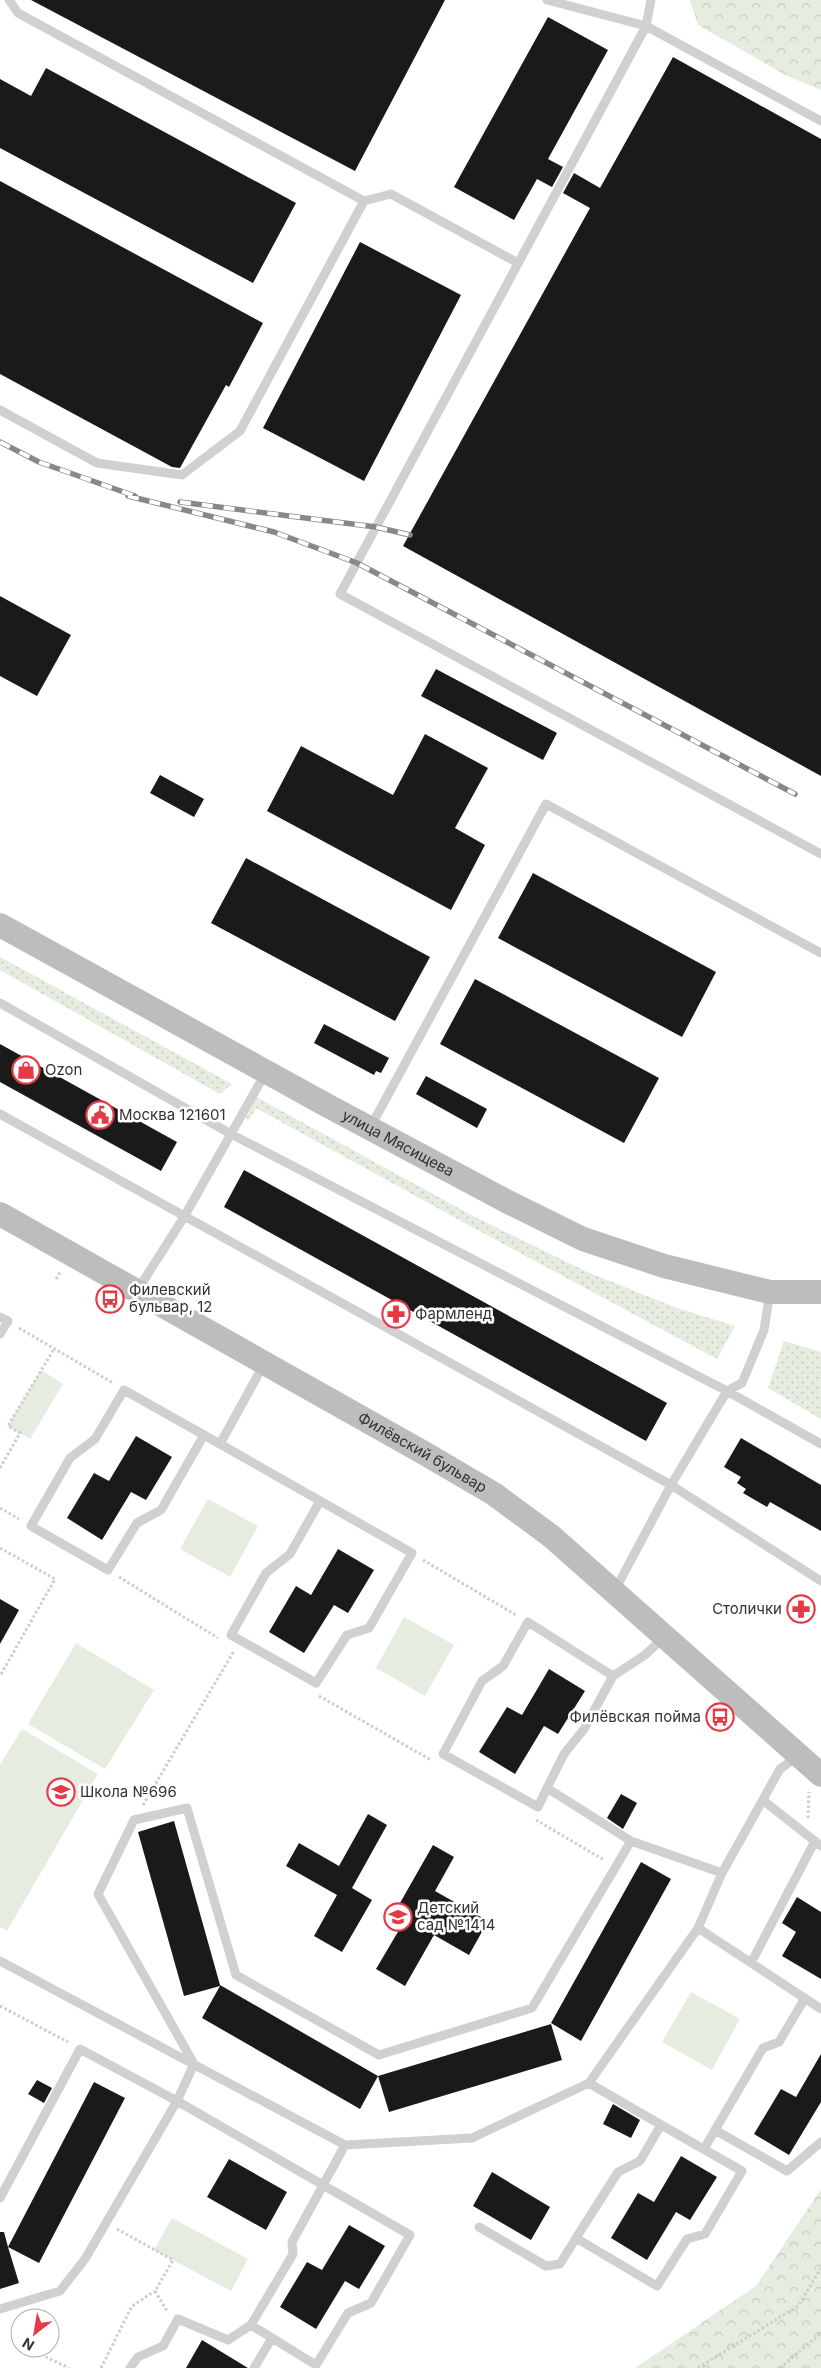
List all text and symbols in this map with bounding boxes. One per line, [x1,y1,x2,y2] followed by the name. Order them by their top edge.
[11,1055,41,1085] shop icon: Ozon
[45,1060,82,1079] place label: Ozon
[85,1100,115,1130] public building icon: Москва 121601
[119,1105,226,1124] place label: Москва 121601
[339,1105,458,1181] street label: улица Мясищева
[129,1280,213,1316] place label: Филевский бульвар, 12
[95,1284,125,1314] bus stop icon: Филевский бульвар, 12
[381,1299,411,1329] pharmacy icon: Фармленд
[415,1304,492,1323] place label: Фармленд
[355,1408,490,1497] street label: Филёвский бульвар
[786,1594,816,1624] pharmacy icon: Столички
[712,1599,782,1618] place label: Столички
[705,1702,735,1732] bus stop icon: Филёвская пойма
[570,1707,701,1726] place label: Филёвская пойма
[46,1777,76,1807] school or university icon: Школа №696
[80,1782,177,1801] place label: Школа №696
[417,1898,495,1934] place label: Детский сад №1414
[383,1902,413,1932] school or university icon: Детский сад №1414
[10,2308,60,2358] north arrow
[19,2335,37,2355] text: N

